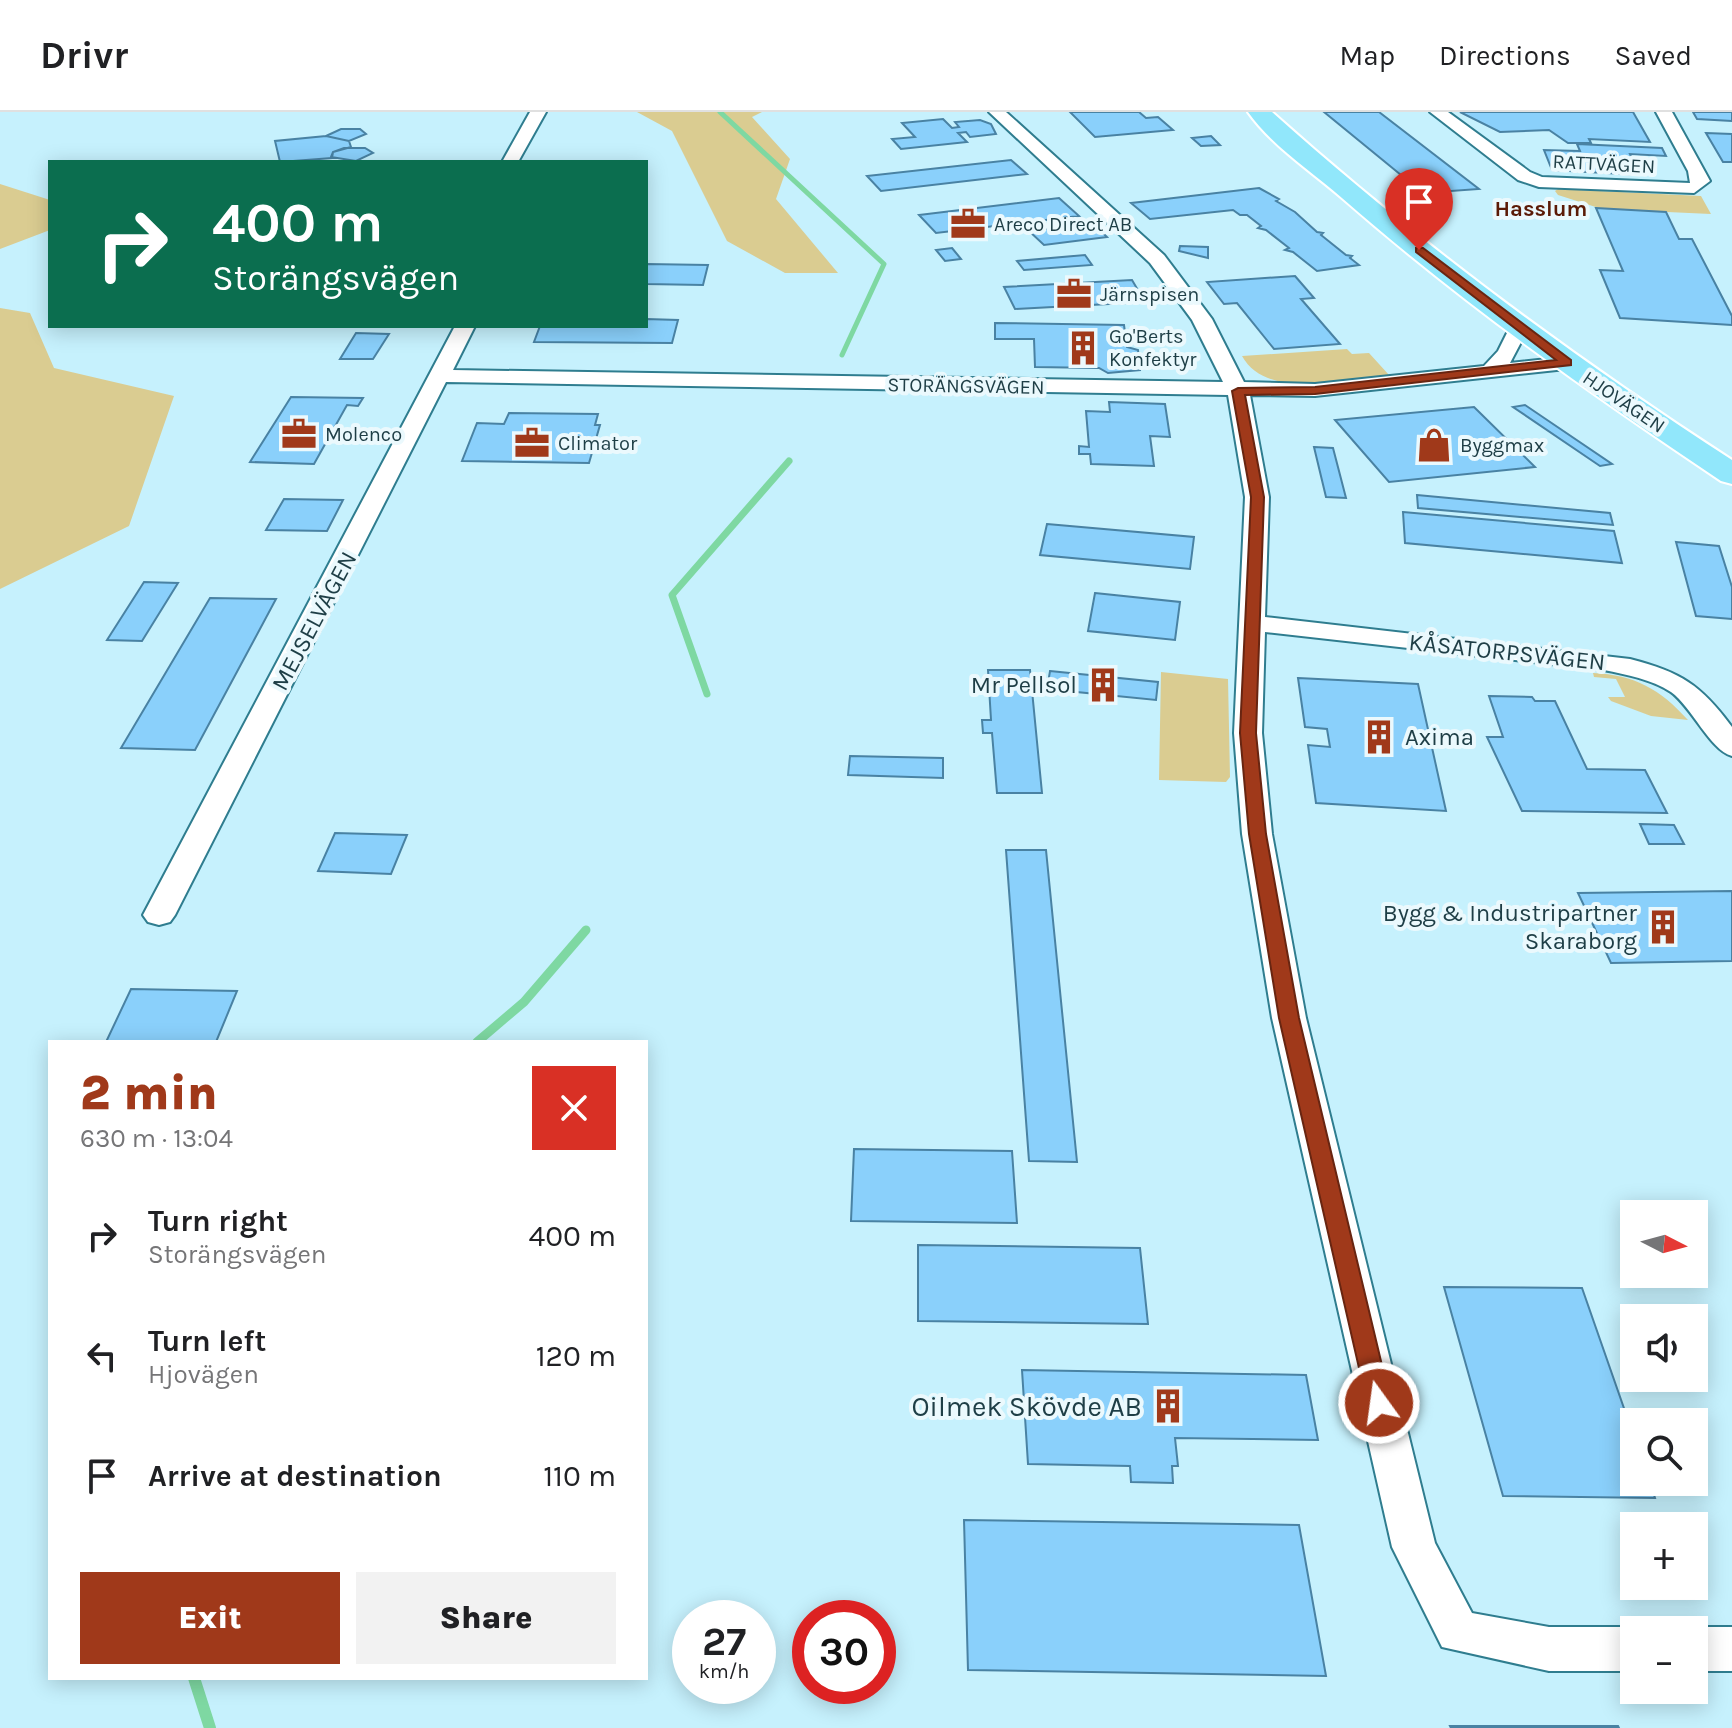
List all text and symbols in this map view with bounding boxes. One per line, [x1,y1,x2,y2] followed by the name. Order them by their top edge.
[40,33,128,78] text: Drivr
[1340,39,1395,72] text: Map
[1439,39,1571,72] text: Directions
[1615,39,1692,72] text: Saved
[1552,150,1656,178] street label: RATTVÄGEN
[1385,168,1453,250] pin
[1397,180,1441,224] icon: arrive
[212,190,383,255] text: 400 m
[80,192,184,296] icon: right
[1495,196,1587,222] district label: Hasslum
[949,205,987,243] office icon: Areco Direct AB
[994,213,1132,236] place label: Areco Direct AB
[212,257,459,299] text: Storängsvägen
[1055,275,1093,313] office icon: Järnspisen
[1100,283,1199,306] place label: Järnspisen
[1109,325,1197,371] place label: Go'Berts Konfektyr
[1064,329,1102,367] building icon: Go'Berts Konfektyr
[1579,366,1669,438] street label: HJOVÄGEN
[887,373,1045,399] street label: STORÄNGSVÄGEN
[280,415,318,453] office icon: Molenco
[325,423,402,446] place label: Molenco
[513,424,551,462] office icon: Climator
[1415,426,1453,464] shop icon: Byggmax
[558,432,638,455] place label: Climator
[1460,434,1544,457] place label: Byggmax
[266,547,362,695] street label: MEJSELVÄGEN
[1407,627,1607,676] street label: KÅSATORPSVÄGEN
[1084,666,1122,704] building icon: Mr Pellsol
[971,671,1077,699] place label: Mr Pellsol
[1360,718,1398,756] building icon: Axima
[1405,723,1474,751] place label: Axima
[1383,899,1637,955] place label: Bygg & Industripartner Skaraborg
[1644,908,1682,946] building icon: Bygg & Industripartner Skaraborg
[80,1065,218,1121] text: 2 min
[532,1066,616,1150] button: close
[80,1123,233,1154] text: 630 m · 13:04
[1620,1200,1708,1288] north arrow
[1620,1200,1708,1704] map controls
[148,1203,288,1239] text: Turn right
[80,1214,124,1258] icon: right
[528,1218,616,1254] text: 400 m
[148,1239,327,1270] text: Storängsvägen
[1620,1304,1708,1392] button: sound
[148,1323,266,1359] text: Turn left
[80,1334,124,1378] icon: left
[536,1338,616,1374] text: 120 m
[148,1359,259,1390] text: Hjovägen
[1337,1361,1421,1445] position arrow
[1149,1387,1187,1425] building icon: Oilmek Skövde AB
[912,1390,1142,1423] place label: Oilmek Skövde AB
[1620,1408,1708,1496] button: search
[80,1454,124,1498] icon: arrive
[148,1458,442,1494] text: Arrive at destination
[543,1458,616,1494] text: 110 m
[1620,1512,1708,1600] button: +
[80,1572,340,1664] button: Exit
[356,1572,616,1664] button: Share
[792,1600,896,1704] speed limit sign: 30
[1620,1616,1708,1704] button: −
[702,1618,746,1665] text: 27
[699,1660,749,1683] text: km/h

